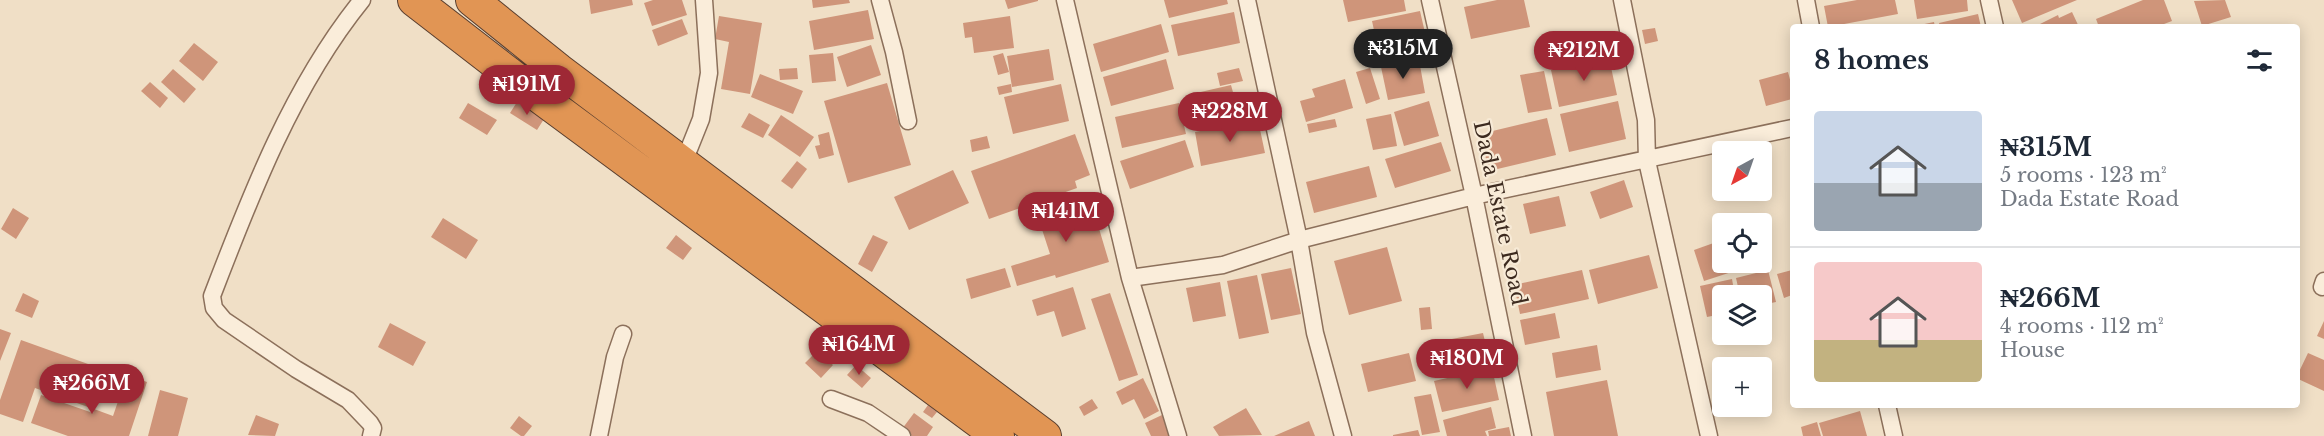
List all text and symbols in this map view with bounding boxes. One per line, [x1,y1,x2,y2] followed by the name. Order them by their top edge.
[1361,29,1445,80] pin: ₦315M
[1542,31,1626,82] pin: ₦212M
[1368,36,1438,60] text: ₦315M
[1548,38,1620,62] text: ₦212M
[1814,44,1929,76] text: 8 homes
[2243,44,2276,77] icon: filters
[485,65,569,116] pin: ₦191M
[493,72,561,96] text: ₦191M
[1188,92,1272,143] pin: ₦228M
[1192,99,1268,123] text: ₦228M
[1468,118,1532,308] street label: Dada Estate Road
[2000,131,2092,163] text: ₦315M
[1862,135,1934,207] icon: home
[1712,141,1772,201] north arrow
[1712,141,1772,417] map controls
[2000,163,2167,187] text: 5 rooms · 123 m²
[2000,187,2179,211] text: Dada Estate Road
[1024,192,1108,243] pin: ₦141M
[1032,199,1100,223] text: ₦141M
[1712,213,1772,273] button: locate
[2000,282,2101,314] text: ₦266M
[1712,285,1772,345] button: layers
[1862,286,1934,358] icon: home
[2000,314,2164,338] text: 4 rooms · 112 m²
[817,325,901,376] pin: ₦164M
[823,332,895,356] text: ₦164M
[2000,338,2065,362] text: House
[1425,339,1509,390] pin: ₦180M
[1430,346,1504,370] text: ₦180M
[1712,357,1772,417] button: +
[50,364,134,415] pin: ₦266M
[53,371,131,395] text: ₦266M

